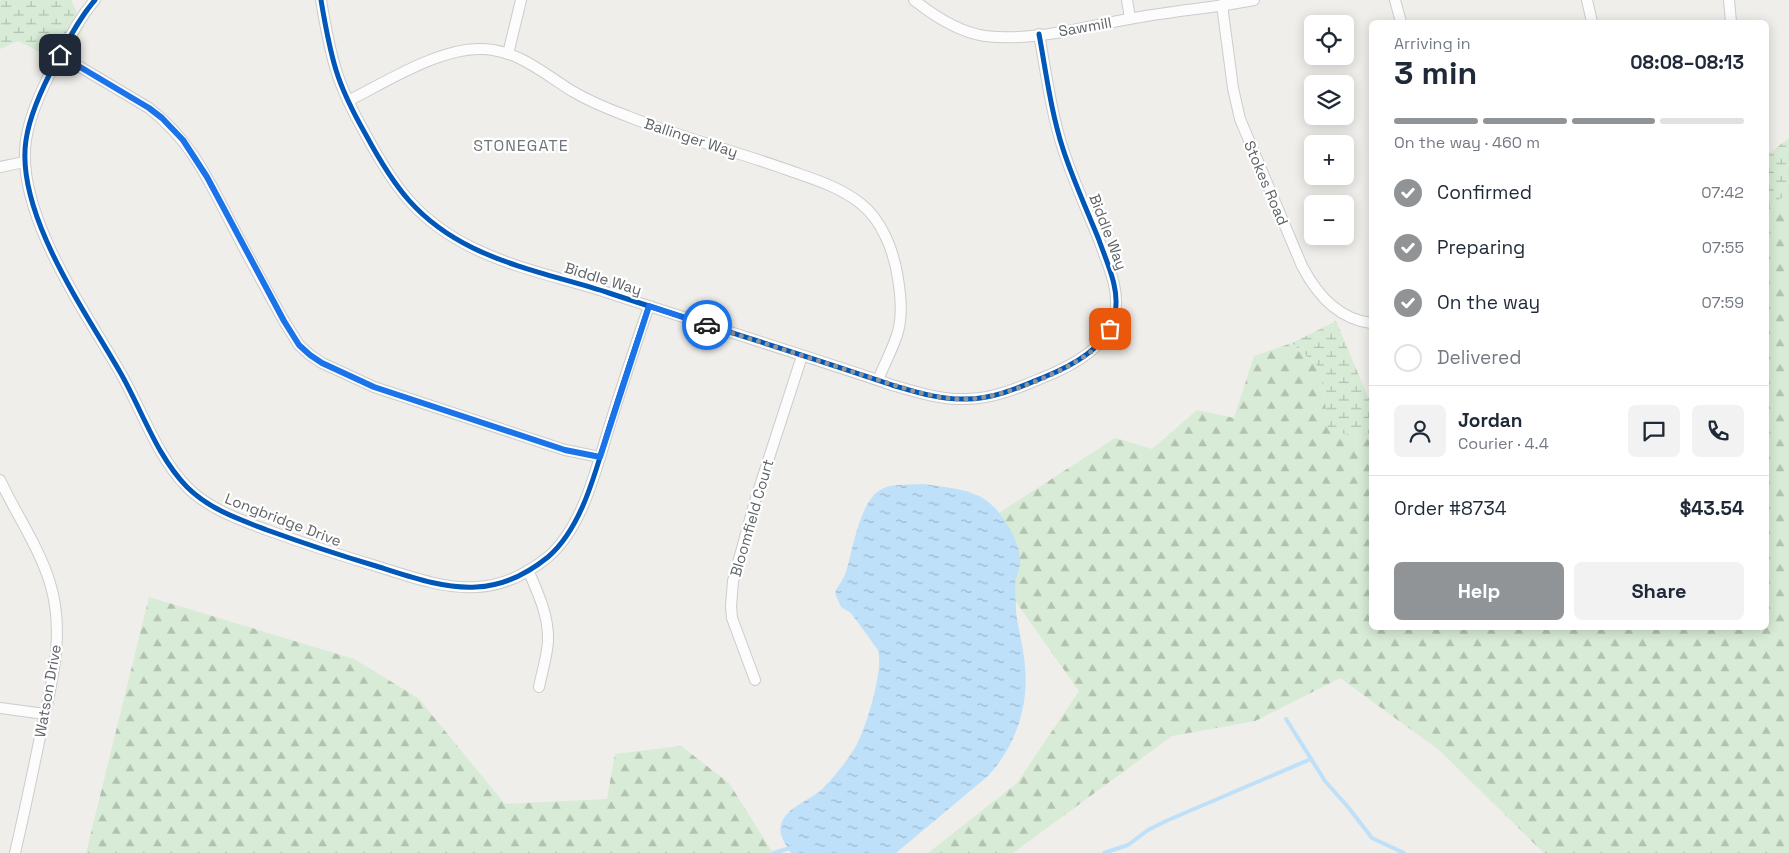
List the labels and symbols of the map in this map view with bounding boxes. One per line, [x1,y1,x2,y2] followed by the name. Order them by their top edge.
[1057,12,1113,41] street label: Sawmill
[39,34,81,76] pin
[642,113,740,162] street label: Ballinger Way
[473,135,569,156] district label: STONEGATE
[1240,138,1293,228] street label: Stokes Road
[1085,191,1132,272] street label: Biddle Way
[562,258,644,299] street label: Biddle Way
[682,300,732,350] courier
[1089,308,1131,350] pin
[726,457,777,579] street label: Bloomfield Court
[222,489,344,551] street label: Longbridge Drive
[30,643,65,739] street label: Watson Drive

